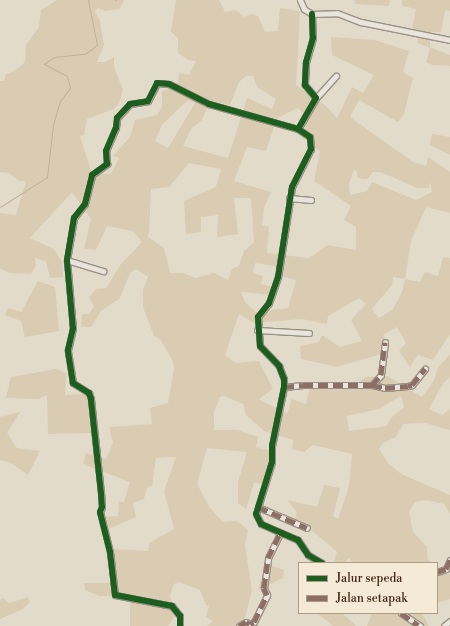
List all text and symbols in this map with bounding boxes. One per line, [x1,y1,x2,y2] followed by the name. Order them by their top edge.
[298,562,438,614] legend
[336,571,402,586] text: Jalur sepeda
[336,591,408,606] text: Jalan setapak

